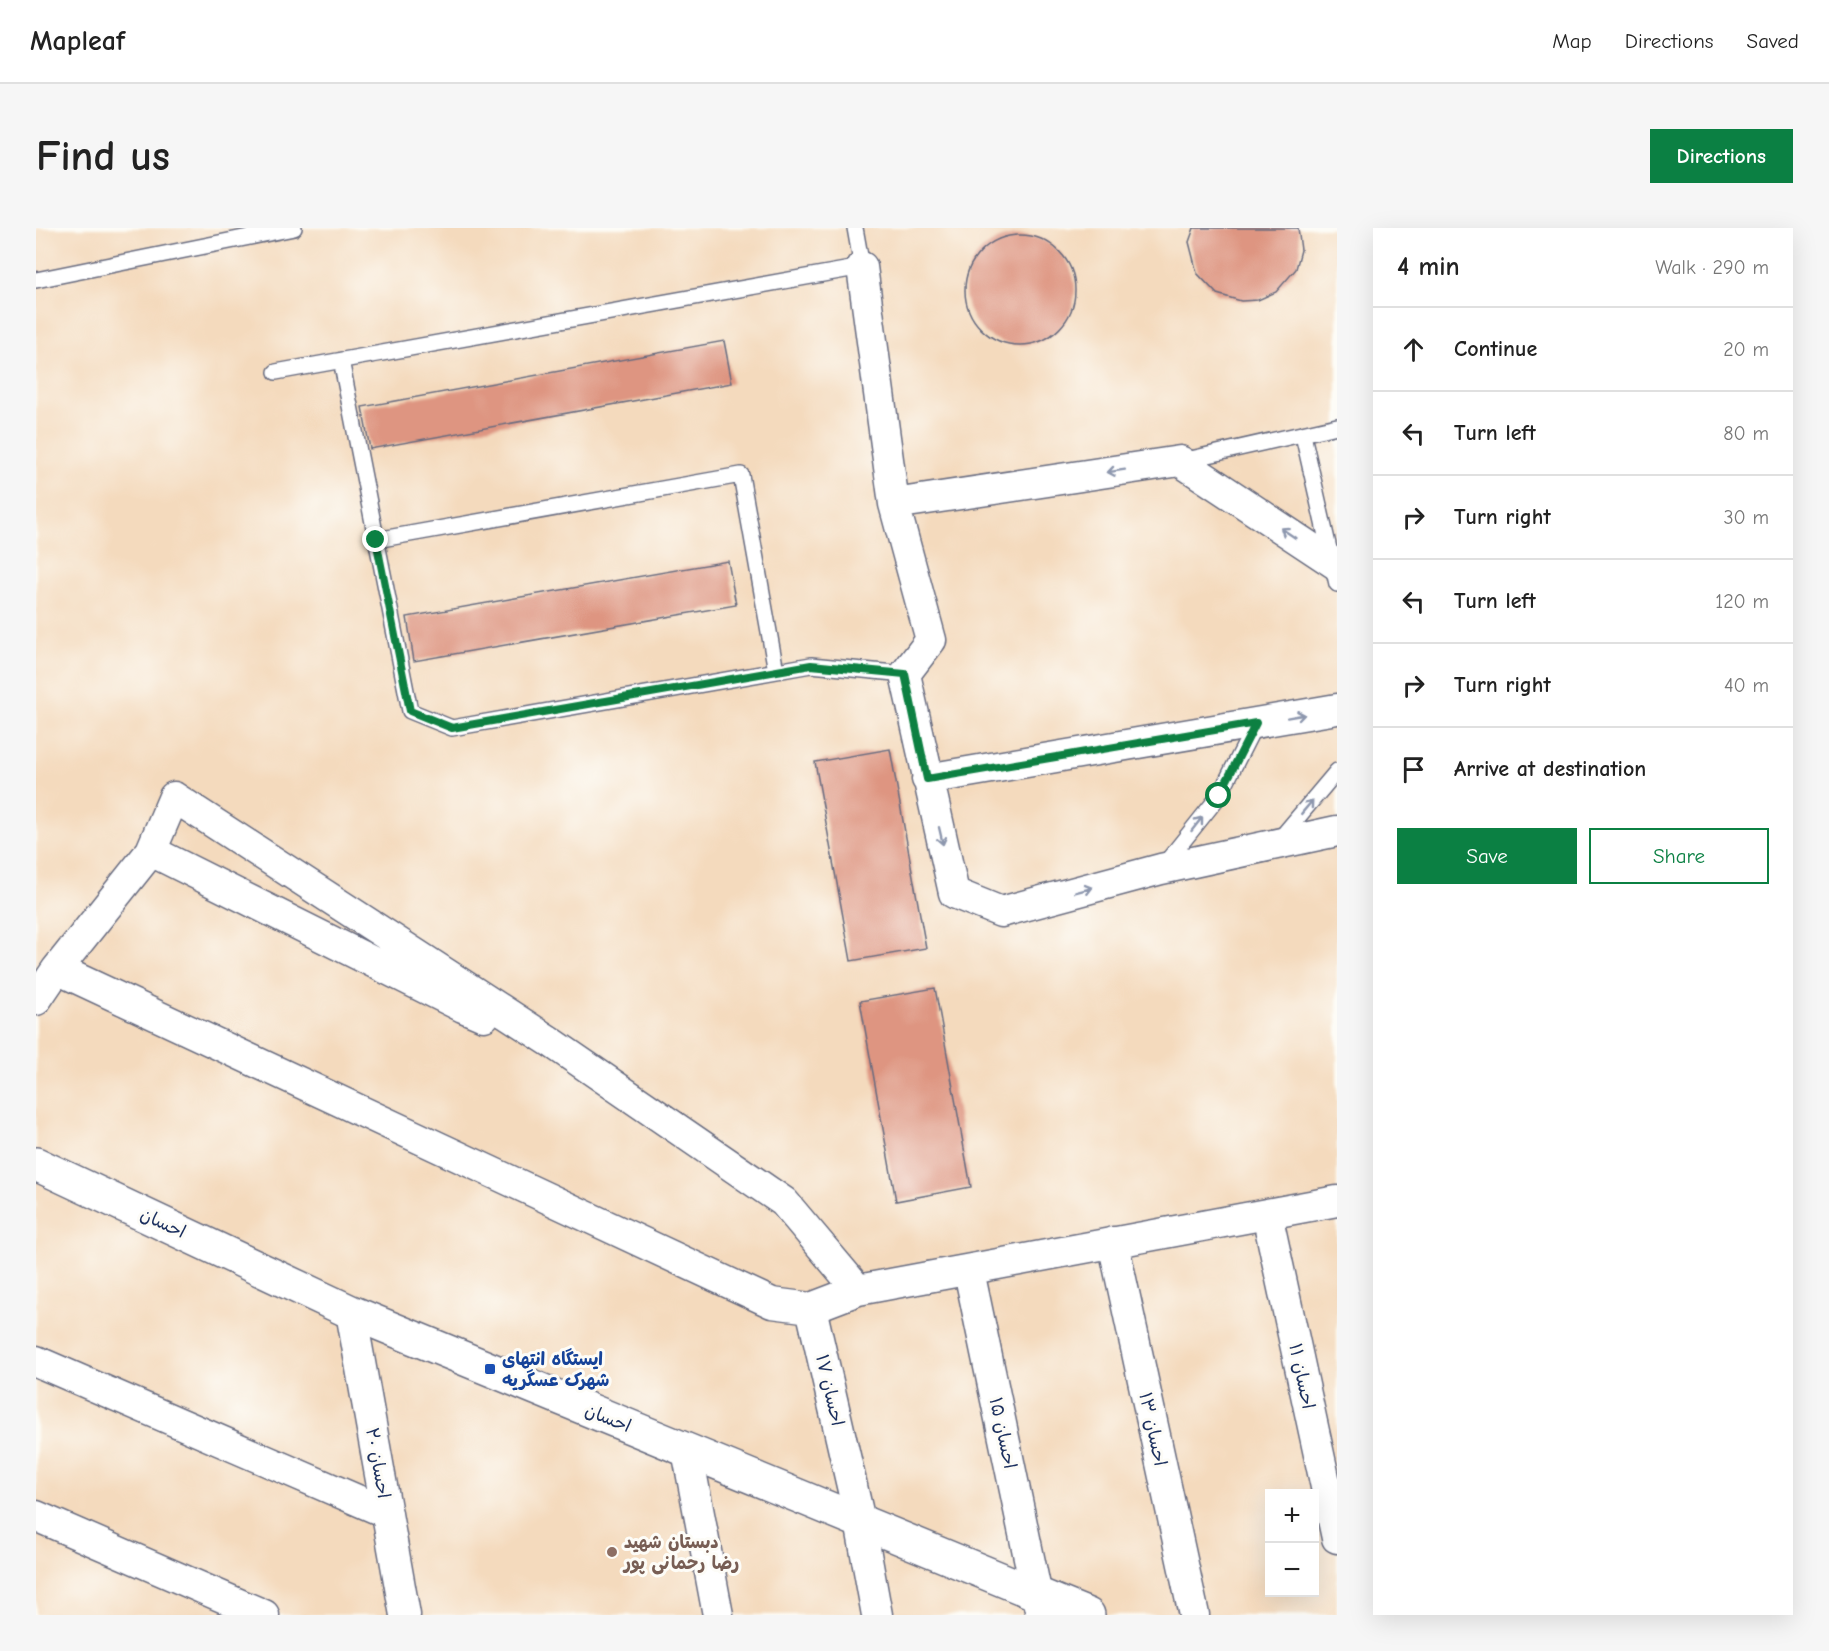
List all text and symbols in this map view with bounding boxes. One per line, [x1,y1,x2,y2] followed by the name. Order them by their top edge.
[30,25,125,57] text: Mapleaf
[1552,29,1592,53] text: Map
[1625,29,1714,53] text: Directions
[1747,29,1799,53] text: Saved
[1650,129,1793,183] button: Directions
[36,132,170,181] text: Find us
[1397,252,1460,282] text: 4 min
[1655,256,1769,279] text: Walk · 290 m
[1397,333,1430,366] icon: ahead
[1454,336,1537,362] text: Continue
[1723,338,1769,361] text: 20 m
[1397,417,1430,450] icon: left
[1454,420,1536,446] text: Turn left
[1723,422,1769,445] text: 80 m
[1106,465,1126,476] one-way arrow
[1397,501,1430,534] icon: right
[1454,504,1551,530] text: Turn right
[1723,506,1769,529] text: 30 m
[362,526,388,552] route end
[1280,527,1297,539] one-way arrow
[1397,585,1430,618] icon: left
[1454,588,1536,614] text: Turn left
[1715,590,1769,613] text: 120 m
[1397,669,1430,702] icon: right
[1454,672,1551,698] text: Turn right
[1724,674,1769,697] text: 40 m
[1285,710,1305,721] one-way arrow
[1397,753,1430,786] icon: arrive
[1454,756,1646,782] text: Arrive at destination
[1205,782,1231,808] route start
[1300,799,1313,815] one-way arrow
[1190,816,1203,832] one-way arrow
[935,826,947,845] one-way arrow
[1397,828,1577,884] button: Save
[1589,828,1769,884] button: Share
[1074,884,1093,895] one-way arrow
[137,1204,189,1243] street label: احسان
[1284,1341,1319,1411] street label: احسان ۱۱
[502,1348,609,1391] place label: ایستگاه انتهای شهرک عسگریه
[811,1352,848,1428] street label: احسان ۱۷
[483,1362,497,1376] marker: ایستگاه انتهای شهرک عسگریه
[1134,1390,1171,1468] street label: احسان ۱۳
[985,1395,1020,1471] street label: احسان ۱۵
[582,1400,634,1437] street label: احسان
[361,1426,394,1500] street label: احسان ۲۰
[1265,1489,1319,1597] map controls
[1265,1489,1319,1543] button: +
[622,1532,739,1575] place label: دبستان شهید رضا رحمانی پور
[1265,1543,1319,1597] button: −
[605,1545,619,1559] marker: دبستان شهید رضا رحمانی پور

